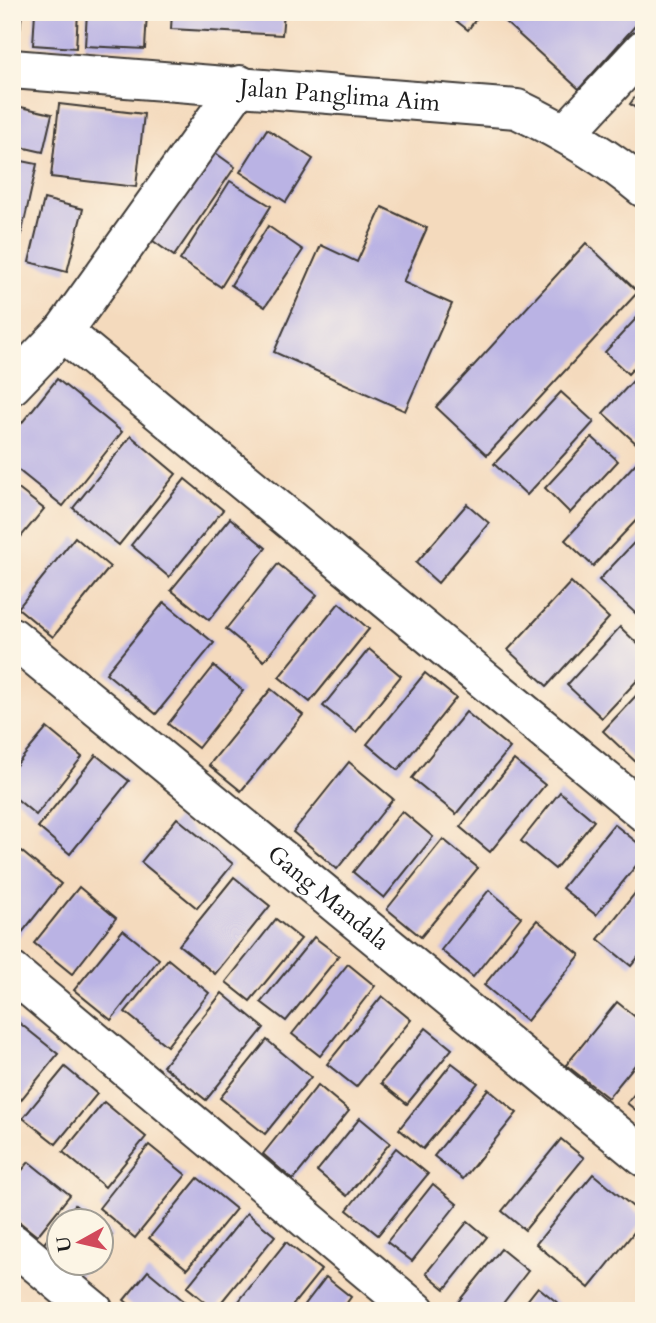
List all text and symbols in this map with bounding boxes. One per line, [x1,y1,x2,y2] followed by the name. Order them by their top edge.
[236,71,442,120] street label: Jalan Panglima Aim
[260,838,397,958] street label: Gang Mandala
[46,1208,116,1278] north arrow
[50,1234,78,1254] text: U

